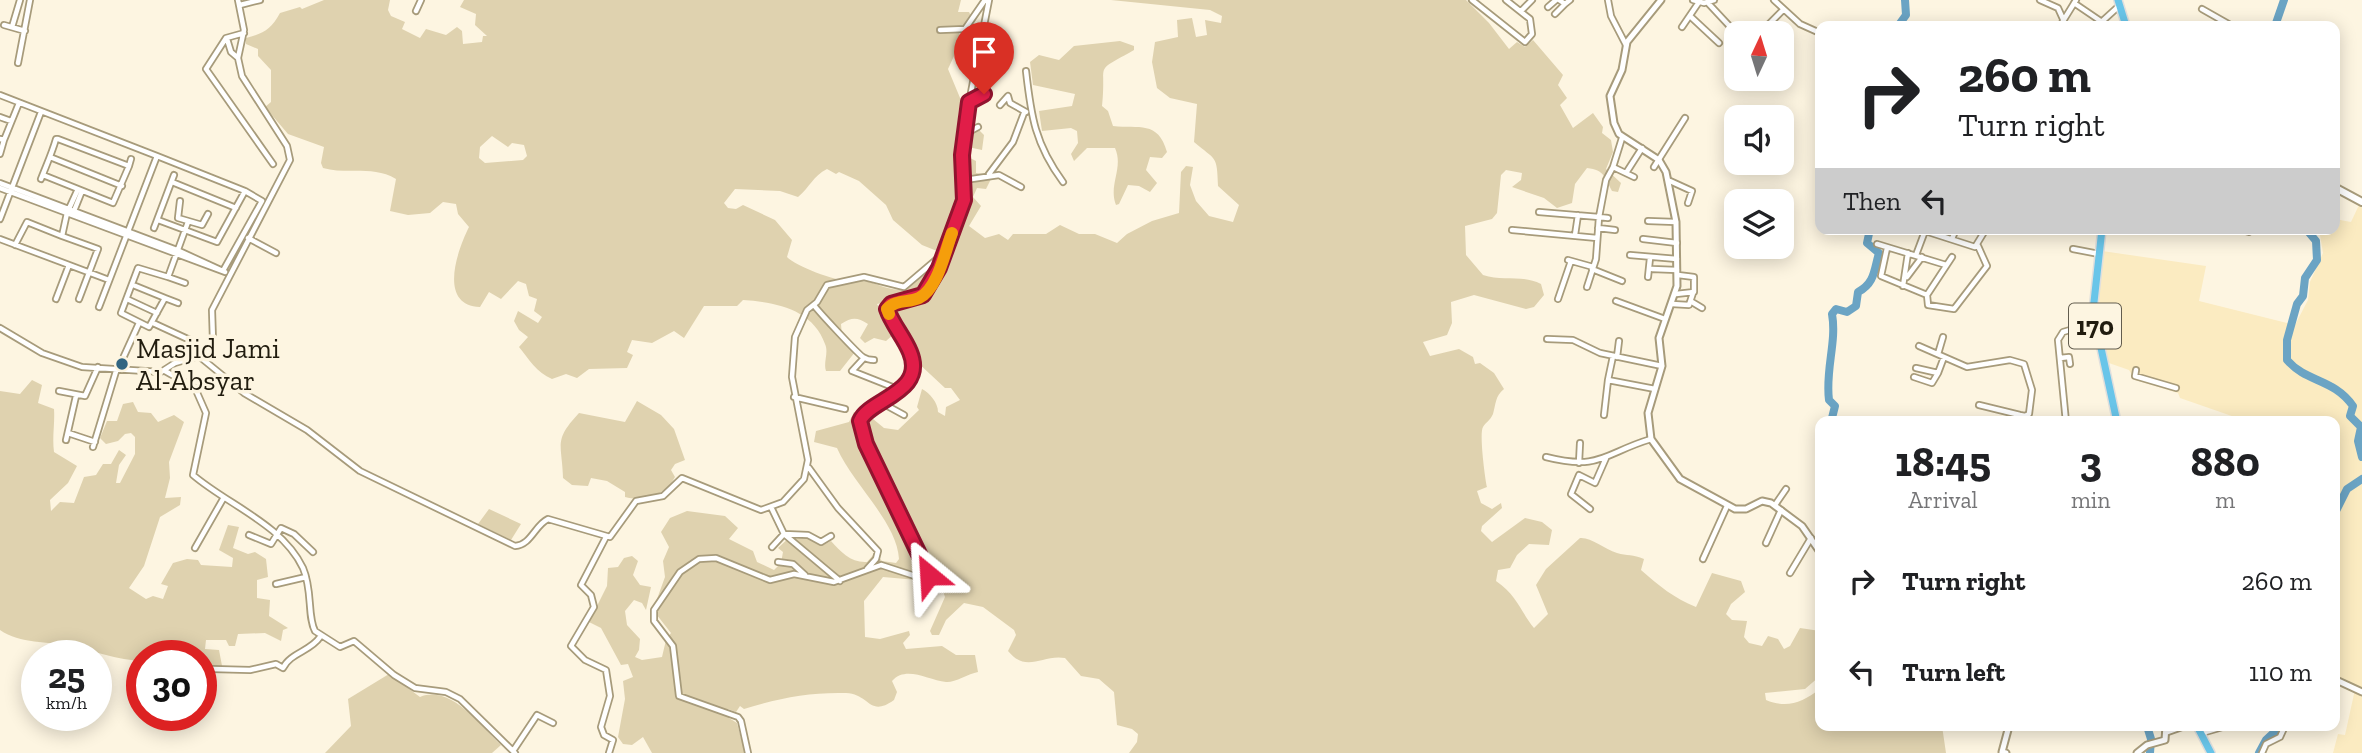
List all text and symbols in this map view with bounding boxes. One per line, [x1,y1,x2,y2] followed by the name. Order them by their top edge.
[1724,21,1794,91] north arrow
[1724,21,1794,259] map controls
[954,22,1014,94] pin
[965,33,1003,71] icon: arrive
[1958,46,2091,105] text: 260 m
[1843,49,1934,140] icon: right
[1724,105,1794,175] button: sound
[1958,106,2105,144] text: Turn right
[1915,182,1953,220] icon: left
[1843,185,1901,217] text: Then
[1724,189,1794,259] button: layers
[2069,304,2121,348] road number: 170
[136,332,280,397] place label: Masjid Jami Al-Absyar
[114,356,130,372] marker: Masjid Jami Al-Absyar
[1895,436,1991,487] text: 18:45
[2079,436,2102,487] text: 3
[2190,436,2260,487] text: 880
[1908,486,1978,514] text: Arrival
[2071,486,2110,514] text: min
[2215,486,2235,514] text: m
[892,538,966,612] position arrow
[1843,562,1881,600] icon: right
[1902,565,2025,597] text: Turn right
[2241,565,2312,597] text: 260 m
[126,640,217,731] speed limit sign: 30
[1843,653,1881,691] icon: left
[48,655,85,697] text: 25
[1902,656,2005,688] text: Turn left
[2249,656,2312,688] text: 110 m
[46,692,87,714] text: km/h

